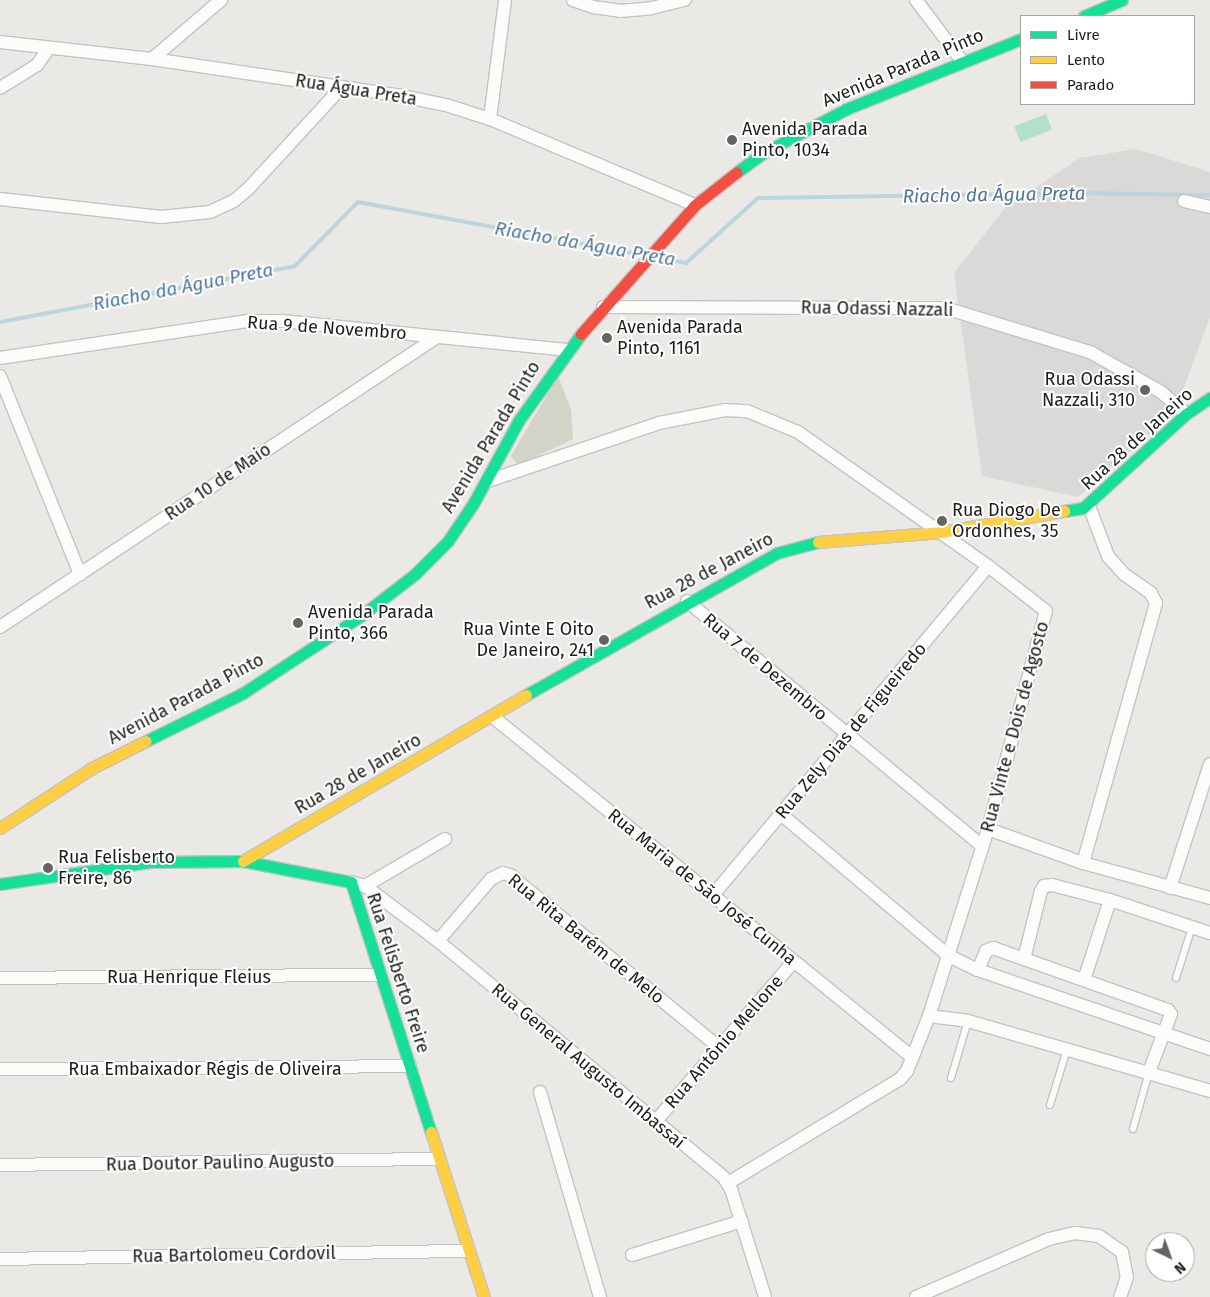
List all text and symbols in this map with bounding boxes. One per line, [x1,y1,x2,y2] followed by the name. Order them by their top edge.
[1020,15,1195,105] legend
[819,24,987,112] street label: Avenida Parada Pinto
[1067,26,1100,44] text: Livre
[1067,51,1105,69] text: Lento
[294,70,418,110] street label: Rua Água Preta
[1067,76,1114,94] text: Parado
[742,119,868,162] place label: Avenida Parada Pinto, 1034
[726,134,738,146] marker: Avenida Parada Pinto, 1034
[902,182,1086,208] water label: Riacho da Água Preta
[493,217,677,271] water label: Riacho da Água Preta
[91,258,275,316] water label: Riacho da Água Preta
[800,297,954,321] street label: Rua Odassi Nazzali
[247,312,407,344] street label: Rua 9 de Novembro
[617,317,743,359] place label: Avenida Parada Pinto, 1161
[601,332,613,344] marker: Avenida Parada Pinto, 1161
[437,357,545,517] street label: Avenida Parada Pinto
[1042,369,1135,412] place label: Rua Odassi Nazzali, 310
[1077,383,1197,495] street label: Rua 28 de Janeiro
[1139,384,1151,396] marker: Rua Odassi Nazzali, 310
[161,439,275,525] street label: Rua 10 de Maio
[952,500,1061,542] place label: Rua Diogo De Ordonhes, 35
[936,515,948,527] marker: Rua Diogo De Ordonhes, 35
[641,528,777,614] street label: Rua 28 de Janeiro
[308,602,434,644] place label: Avenida Parada Pinto, 366
[698,609,832,725] street label: Rua 7 de Dezembro
[292,617,304,629] marker: Avenida Parada Pinto, 366
[463,619,594,662] place label: Rua Vinte E Oito De Janeiro, 241
[976,619,1054,835] street label: Rua Vinte e Dois de Agosto
[598,634,610,646] marker: Rua Vinte E Oito De Janeiro, 241
[771,638,931,824] street label: Rua Zely Dias de Figueiredo
[104,649,268,749] street label: Avenida Parada Pinto
[291,729,425,819] street label: Rua 28 de Janeiro
[603,804,801,970] street label: Rua Maria de São José Cunha
[58,847,175,890] place label: Rua Felisberto Freire, 86
[42,862,54,874] marker: Rua Felisberto Freire, 86
[503,869,669,1009] street label: Rua Rita Barém de Melo
[362,890,434,1056] street label: Rua Felisberto Freire
[107,966,271,988] street label: Rua Henrique Fleius
[660,971,788,1113] street label: Rua Antônio Mellone
[487,979,689,1153] street label: Rua General Augusto Imbassaí
[68,1058,342,1080] street label: Rua Embaixador Régis de Oliveira
[106,1150,334,1176] street label: Rua Doutor Paulino Augusto
[1145,1232,1195,1282] north arrow
[132,1242,336,1268] street label: Rua Bartolomeu Cordovil
[1171,1258,1189,1277] text: N

